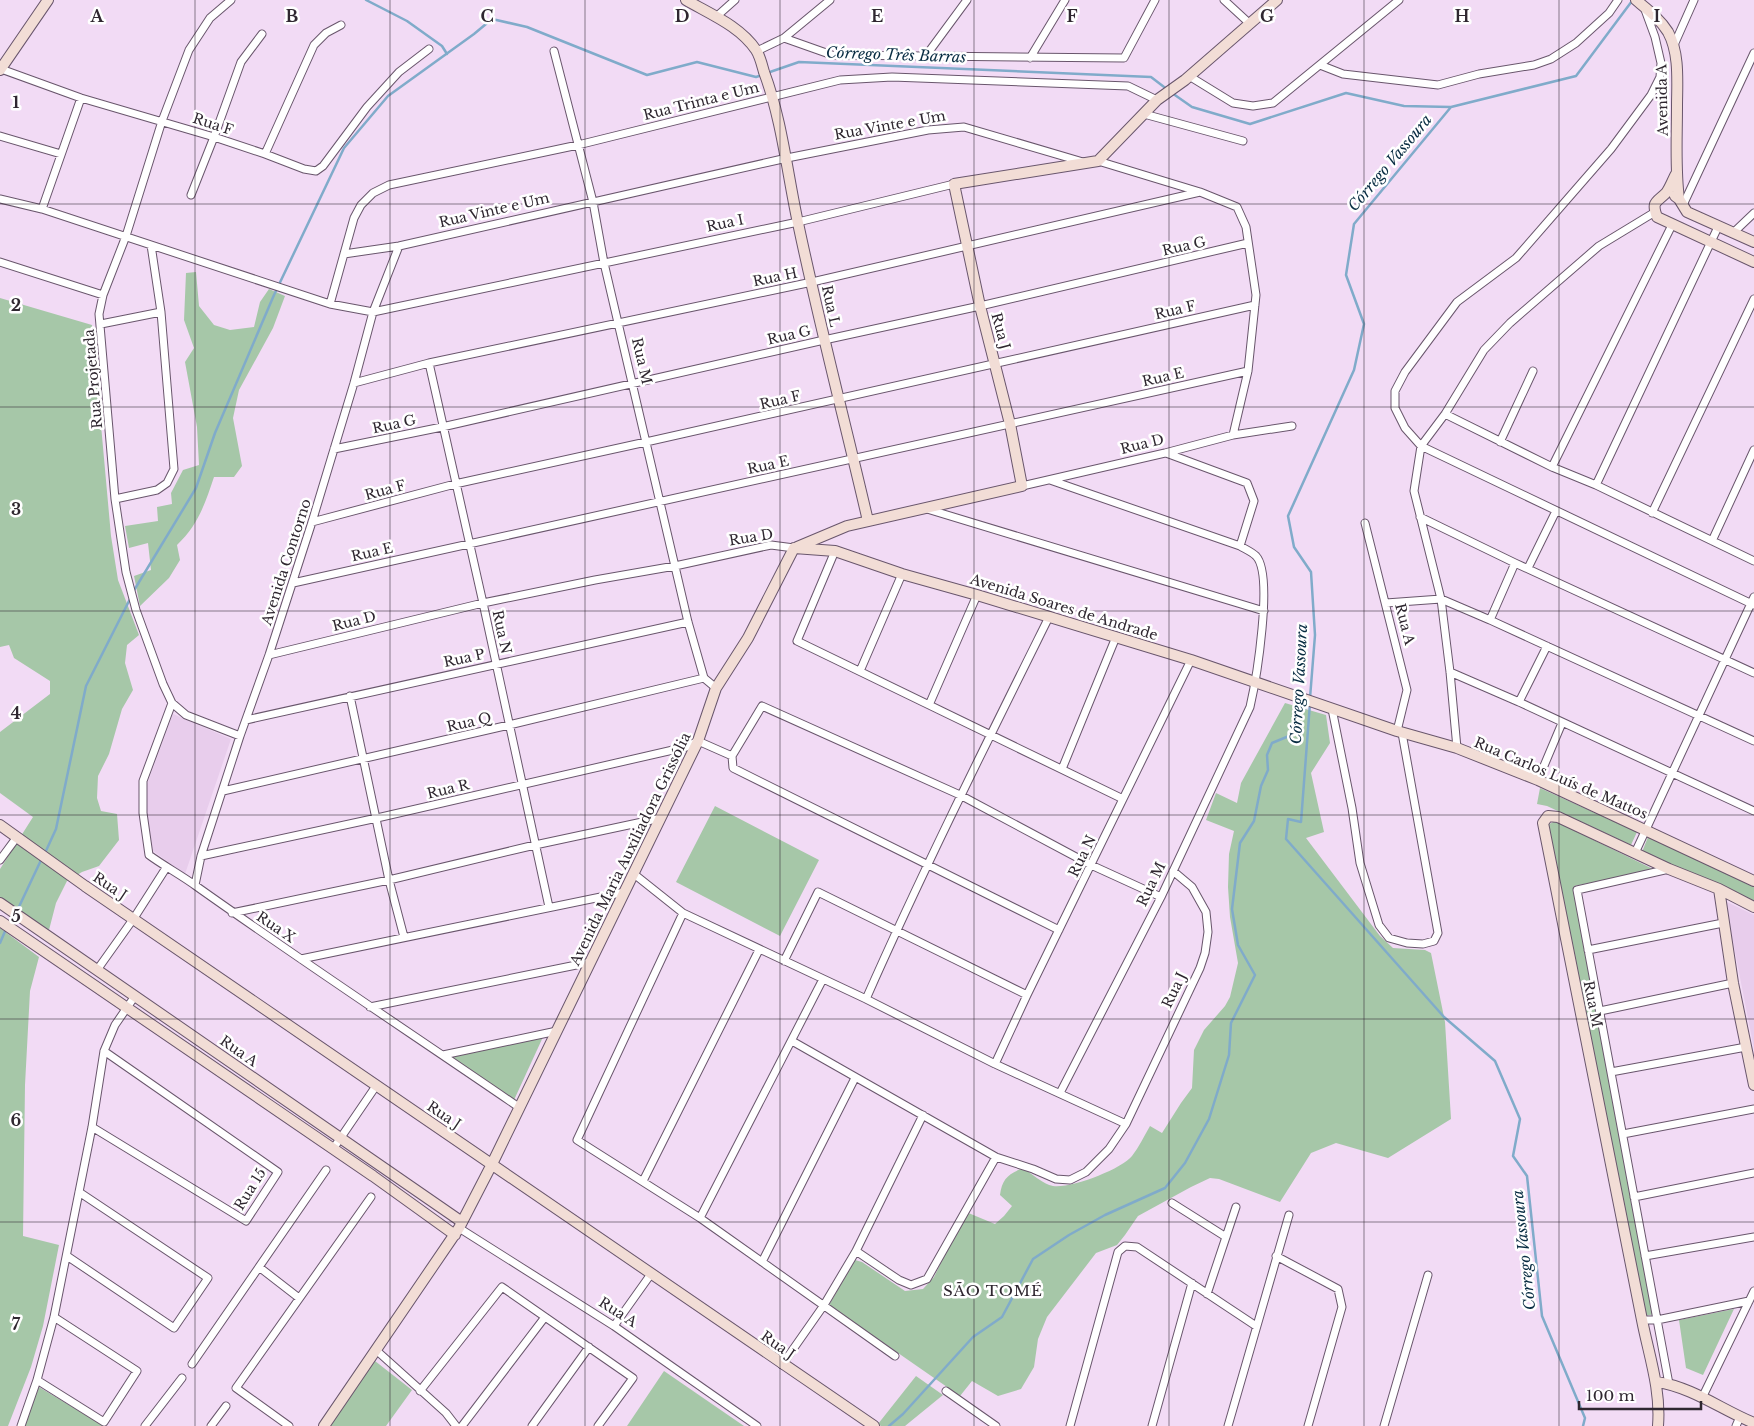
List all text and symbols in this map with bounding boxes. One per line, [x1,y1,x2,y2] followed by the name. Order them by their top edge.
[90,6,105,26] text: A
[286,6,299,26] text: B
[480,6,494,26] text: C
[675,6,689,26] text: D
[871,6,883,26] text: E
[1066,6,1078,26] text: F
[1260,6,1274,26] text: G
[1454,6,1470,26] text: H
[1654,6,1661,26] text: I
[826,43,967,66] water label: Córrego Três Barras
[1652,64,1672,137] street label: Avenida A
[641,78,761,124] street label: Rua Trinta e Um
[13,92,20,112] text: 1
[833,106,947,144] street label: Rua Vinte e Um
[191,109,236,139] street label: Rua F
[1344,110,1436,215] water label: Córrego Vassoura
[437,189,551,231] street label: Rua Vinte e Um
[705,210,746,236] street label: Rua I
[1160,232,1208,260] street label: Rua G
[751,264,799,290] street label: Rua H
[818,283,844,329] street label: Rua L
[11,295,21,315] text: 2
[1153,296,1198,323] street label: Rua F
[987,311,1015,351] street label: Rua J
[765,321,813,349] street label: Rua G
[80,328,106,430] street label: Rua Projetada
[628,336,656,386] street label: Rua M
[1140,363,1186,391] street label: Rua E
[758,386,803,413] street label: Rua F
[371,411,417,437] street label: Rua G
[1118,430,1166,458] street label: Rua D
[745,452,791,478] street label: Rua E
[363,476,408,504] street label: Rua F
[257,497,315,628] street label: Avenida Contorno
[11,499,21,519] text: 3
[728,525,774,549] street label: Rua D
[349,538,395,566] street label: Rua E
[967,570,1160,644] street label: Avenida Soares de Andrade
[1391,601,1419,647] street label: Rua A
[330,607,378,635] street label: Rua D
[489,608,516,656] street label: Rua N
[1286,623,1311,745] water label: Córrego Vassoura
[442,645,487,671] street label: Rua P
[11,703,21,723] text: 4
[445,708,494,736] street label: Rua Q
[565,729,695,969] street label: Avenida Maria Auxiliadora Grissólia
[1471,733,1651,823] street label: Rua Carlos Luís de Mattos
[425,775,472,803] street label: Rua R
[1064,832,1100,880] street label: Rua N
[1133,859,1169,909] street label: Rua M
[89,868,131,904] street label: Rua J
[11,906,21,926] text: 5
[253,907,299,947] street label: Rua X
[1158,969,1190,1011] street label: Rua J
[1580,979,1606,1029] street label: Rua M
[217,1032,262,1071] street label: Rua A
[423,1097,465,1133] street label: Rua J
[11,1110,22,1130] text: 6
[230,1165,270,1213] street label: Rua 15
[1508,1189,1539,1311] water label: Córrego Vassoura
[943,1281,1043,1300] district label: SÃO TOMÉ
[595,1293,641,1331] street label: Rua A
[12,1314,21,1334] text: 7
[757,1327,799,1363] street label: Rua J
[1579,1378,1702,1410] scale bar
[1586,1386,1635,1405] text: 100 m

